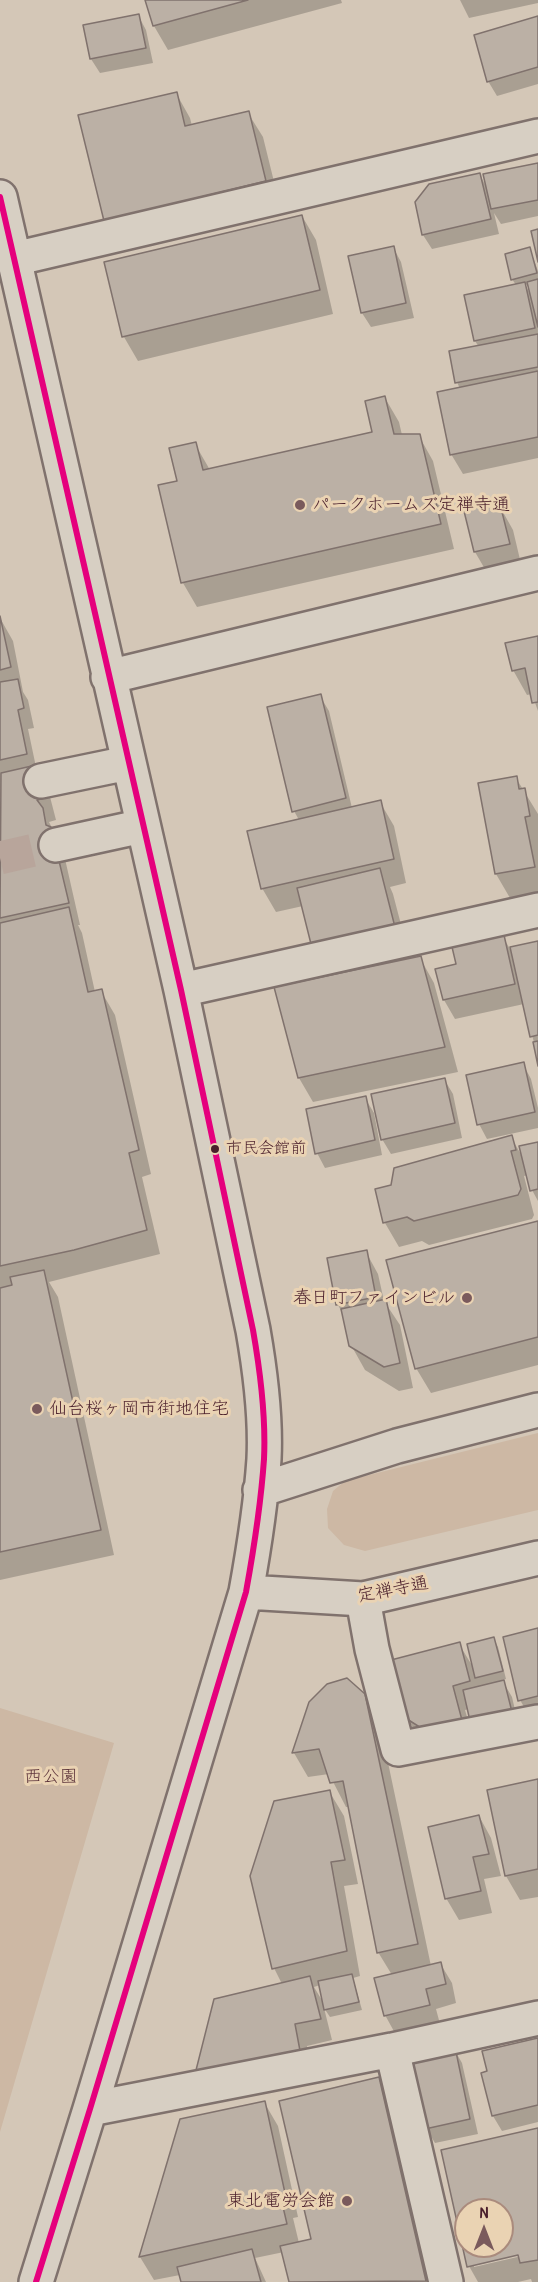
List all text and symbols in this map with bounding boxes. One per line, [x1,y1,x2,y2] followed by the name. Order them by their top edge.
[312,494,510,516] place label: パークホームズ定禅寺通
[293,498,307,512] marker: パークホームズ定禅寺通
[226,1139,306,1159] place label: 市民会館前
[209,1143,221,1155] marker: 市民会館前
[293,1287,455,1309] place label: 春日町ファインビル
[460,1291,474,1305] marker: 春日町ファインビル
[49,1398,229,1420] place label: 仙台桜ヶ岡市街地住宅
[30,1402,44,1416] marker: 仙台桜ヶ岡市街地住宅
[356,1573,430,1607] street label: 定禅寺通
[24,1766,78,1788] park label: 西公園
[227,2190,335,2212] place label: 東北電労会館
[340,2194,354,2208] marker: 東北電労会館
[454,2198,514,2258] north arrow
[480,2201,488,2223] text: N

